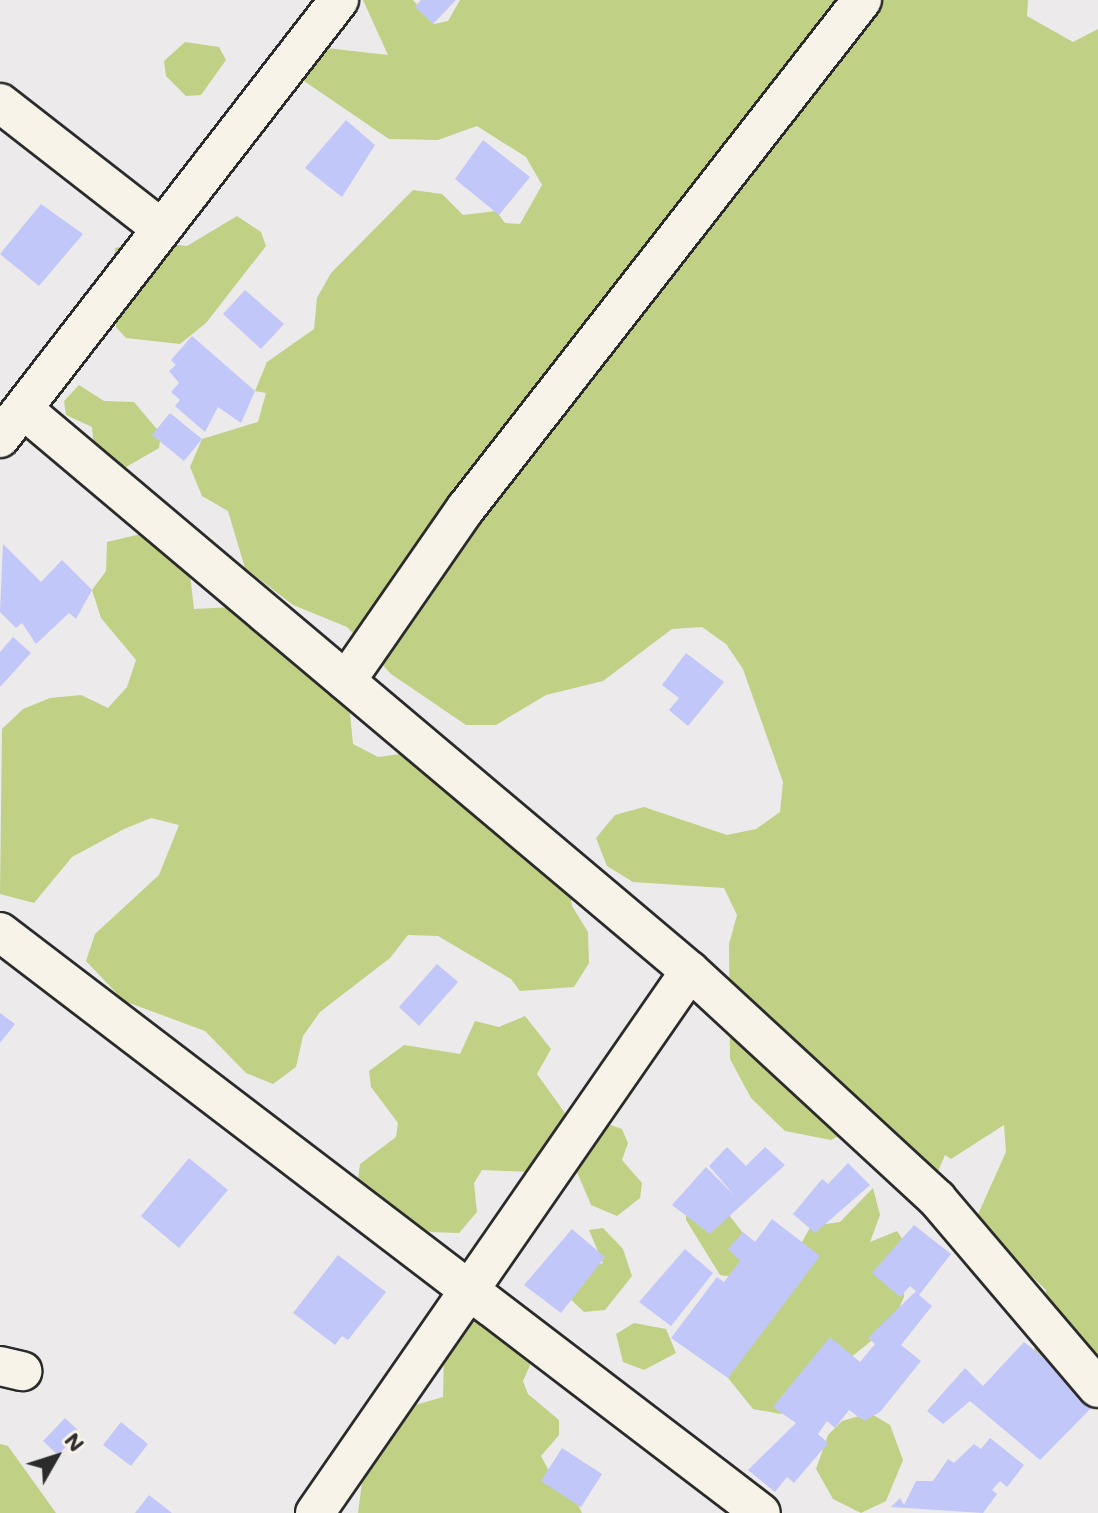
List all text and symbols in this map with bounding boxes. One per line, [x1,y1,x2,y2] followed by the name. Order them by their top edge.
[16,1417,96,1497] north arrow
[59,1426,92,1457] text: N

